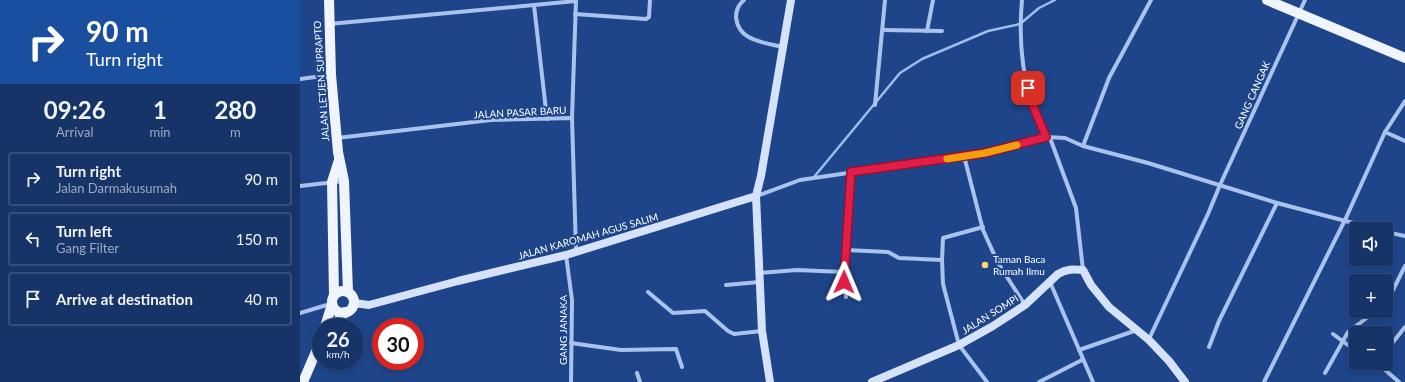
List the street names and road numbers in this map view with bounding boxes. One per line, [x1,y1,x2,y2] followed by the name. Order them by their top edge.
[311,20,331,142] street label: JALAN LETJEN SUPRAPTO
[1232,59,1273,131] street label: GANG CANGAK
[473,104,567,120] street label: JALAN PASAR BARU
[517,210,659,262] street label: JALAN KAROMAH AGUS SALIM
[959,292,1021,336] street label: JALAN SOMPI
[557,295,569,365] street label: GANG JANAKA

